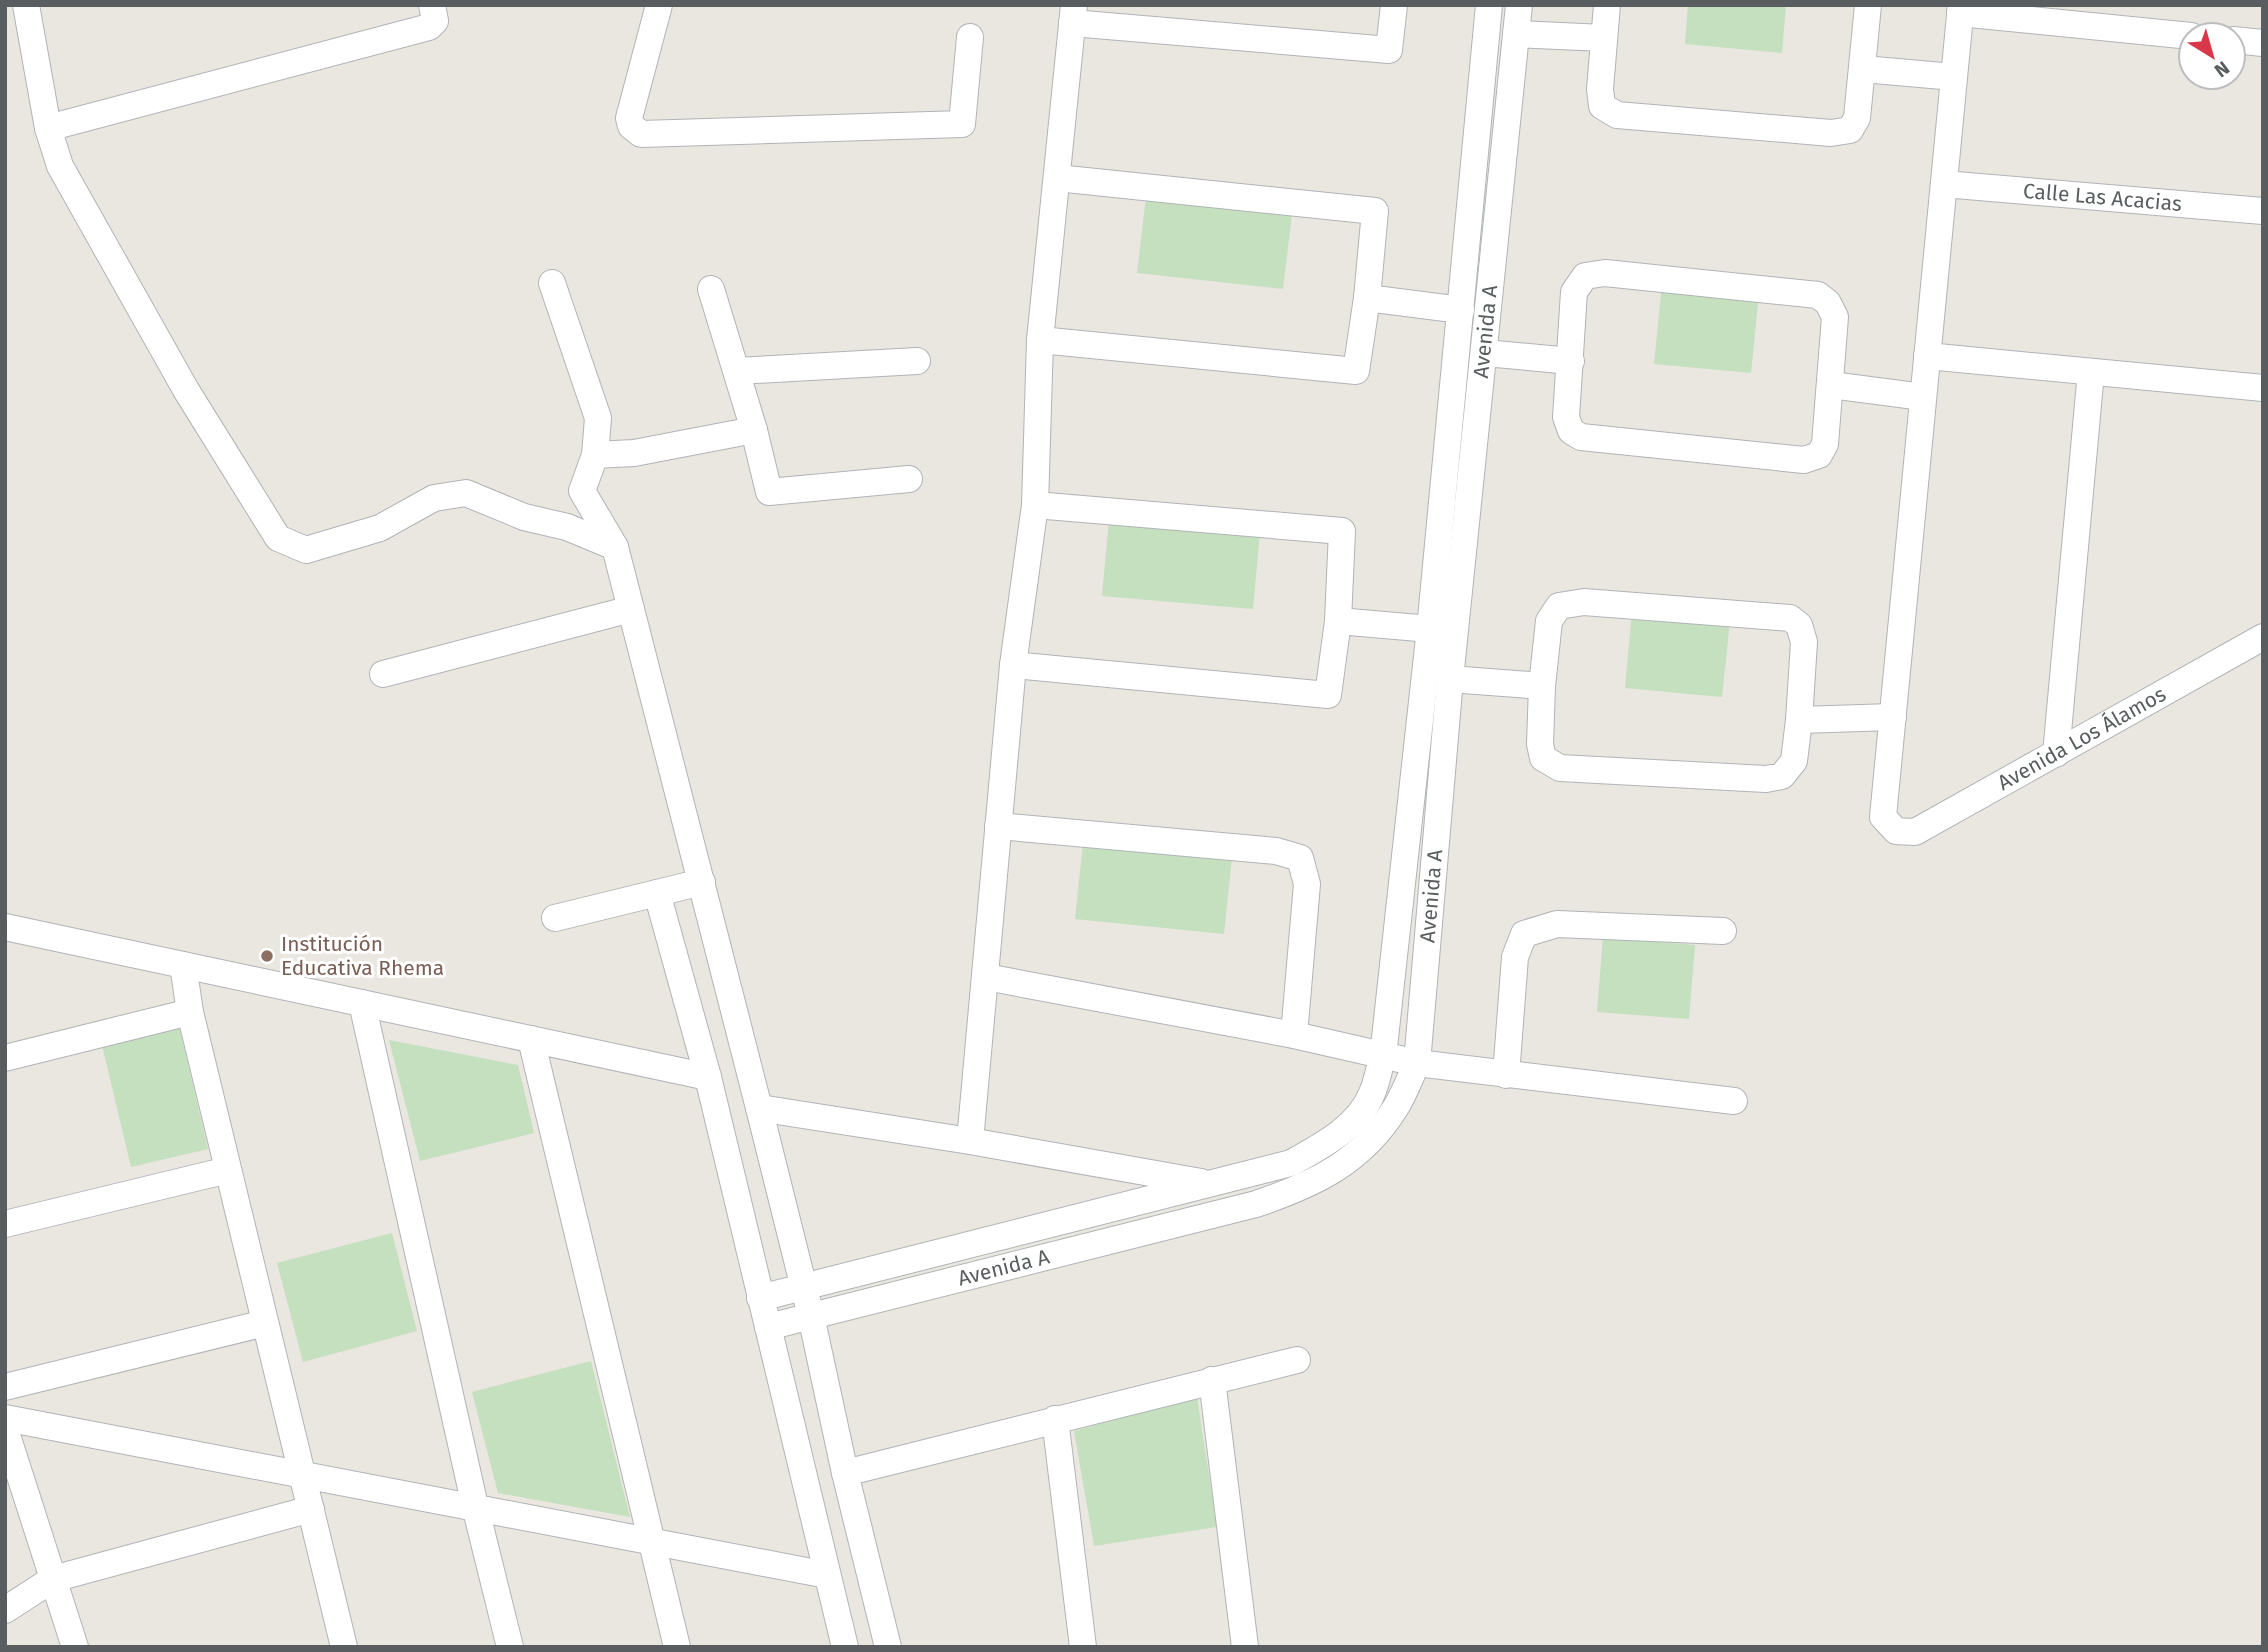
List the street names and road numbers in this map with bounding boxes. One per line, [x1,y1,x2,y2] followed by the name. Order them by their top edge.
[2022,178,2183,217] street label: Calle Las Acacias
[1468,284,1503,379] street label: Avenida A
[1993,681,2171,796] street label: Avenida Los Álamos
[1414,848,1448,944] street label: Avenida A
[955,1244,1052,1292] street label: Avenida A

